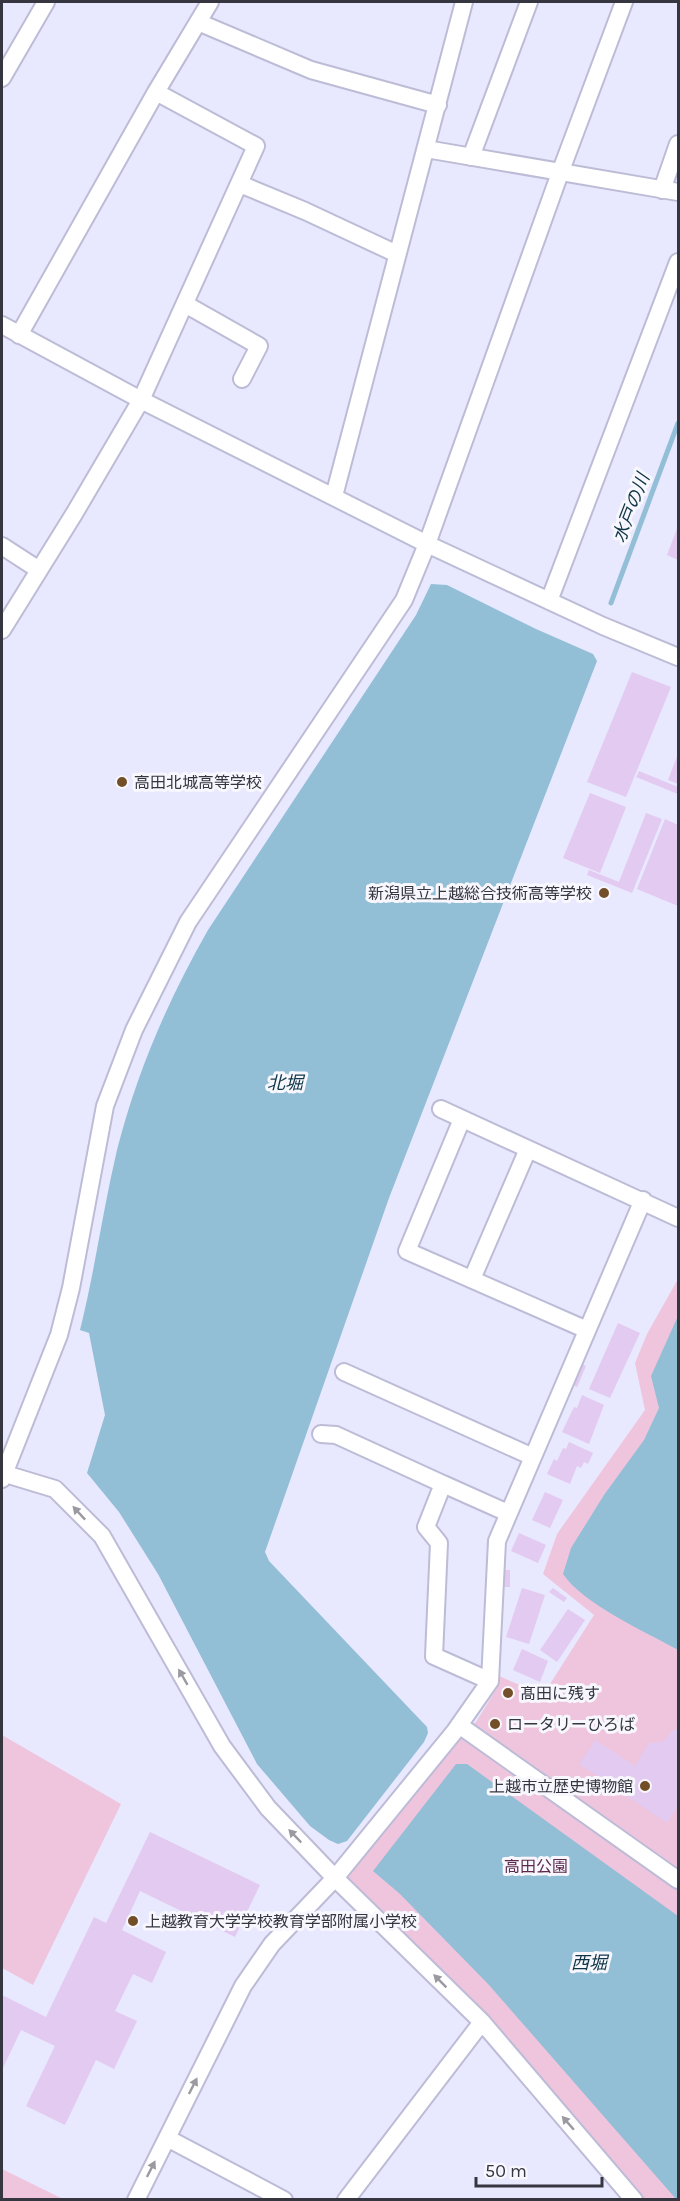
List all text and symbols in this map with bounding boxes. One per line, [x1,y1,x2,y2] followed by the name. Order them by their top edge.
[608,469,655,546] water label: 水戸の川
[134,773,262,792] place label: 高田北城高等学校
[115,775,129,789] marker: 高田北城高等学校
[368,884,592,903] place label: 新潟県立上越総合技術高等学校
[597,886,611,900] marker: 新潟県立上越総合技術高等学校
[267,1072,306,1094] water label: 北堀
[72,1505,86,1520] one-way arrow
[178,1668,188,1685] one-way arrow
[520,1684,600,1703] place label: 髙田に残す
[501,1686,515,1700] marker: 髙田に残す
[507,1715,635,1734] place label: ロータリーひろば
[488,1717,502,1731] marker: ロータリーひろば
[489,1777,633,1796] place label: 上越市立歴史博物館
[638,1779,652,1793] marker: 上越市立歴史博物館
[288,1828,302,1843] one-way arrow
[504,1857,568,1876] park label: 高田公園
[145,1912,417,1931] place label: 上越教育大学学校教育学部附属小学校
[126,1914,140,1928] marker: 上越教育大学学校教育学部附属小学校
[571,1952,610,1974] water label: 西堀
[434,1975,448,1989] one-way arrow
[188,2077,198,2094] one-way arrow
[562,2115,575,2131] one-way arrow
[476,2150,602,2188] scale bar
[146,2160,156,2177] one-way arrow
[485,2160,527,2182] text: 50 m

